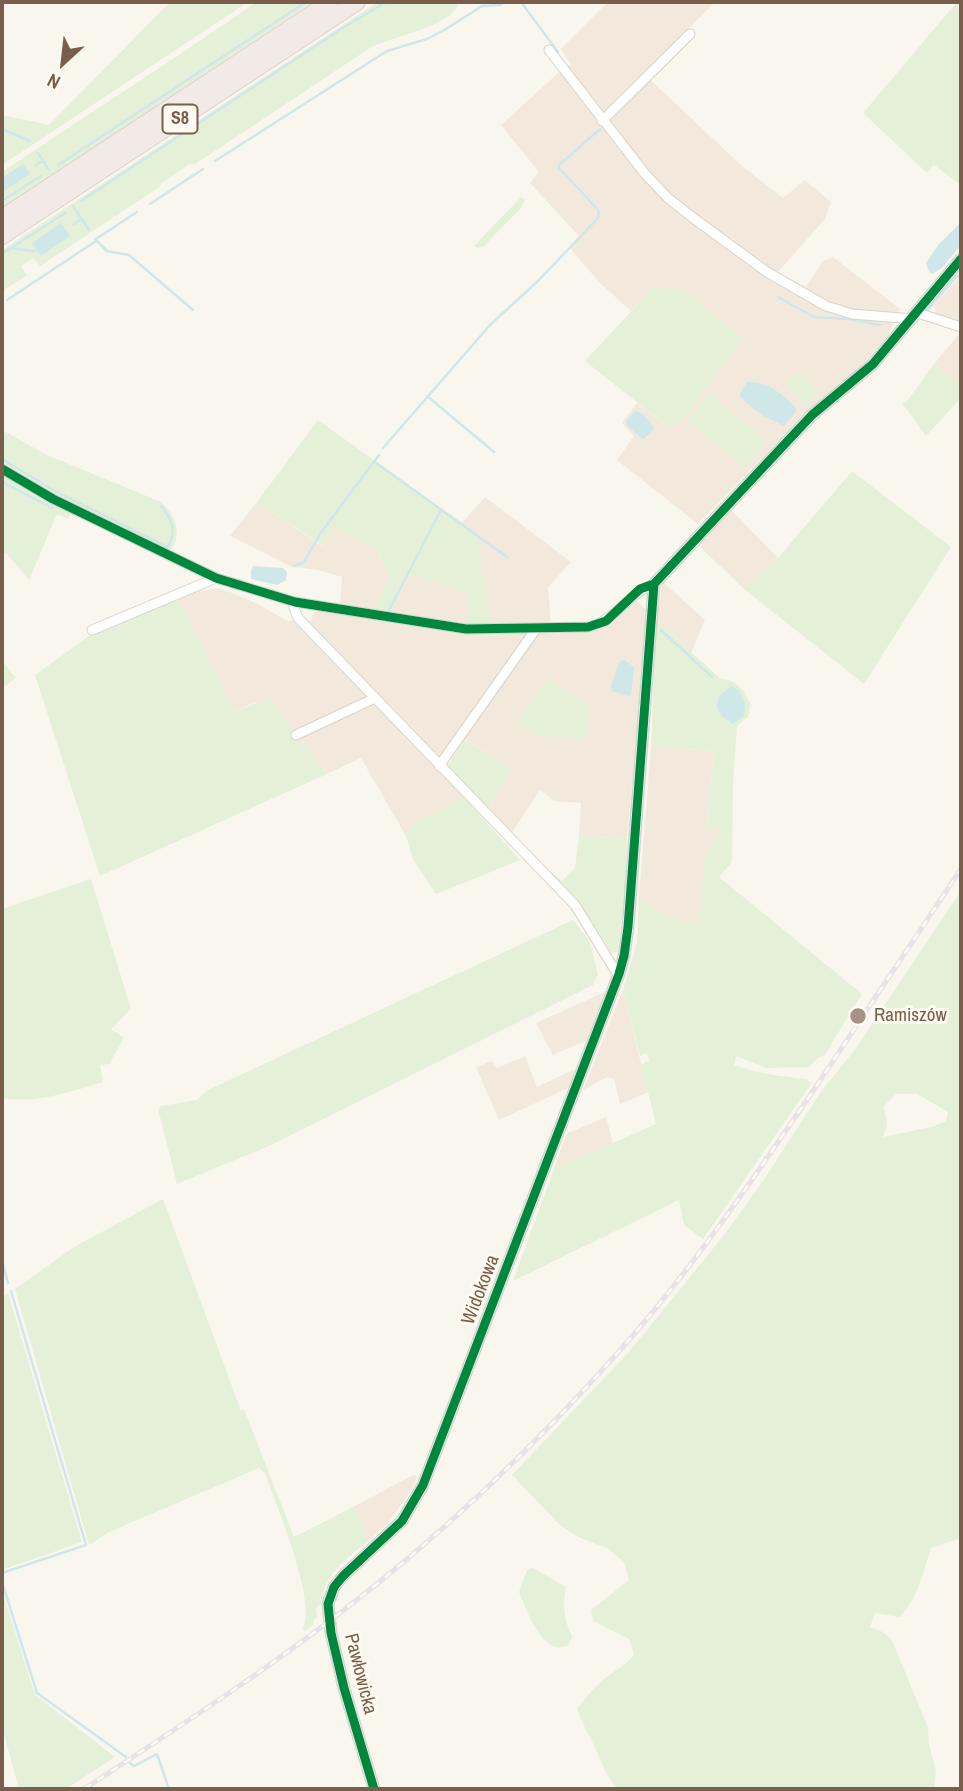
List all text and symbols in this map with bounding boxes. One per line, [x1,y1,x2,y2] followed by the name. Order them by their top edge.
[28,28,98,98] north arrow
[43,68,64,96] text: N
[162,104,198,134] road number: S8
[874,1005,947,1027] place label: Ramiszów
[848,1006,868,1026] marker: Ramiszów
[457,1252,505,1328] street label: Widokowa
[339,1631,381,1717] street label: Pawłowicka

